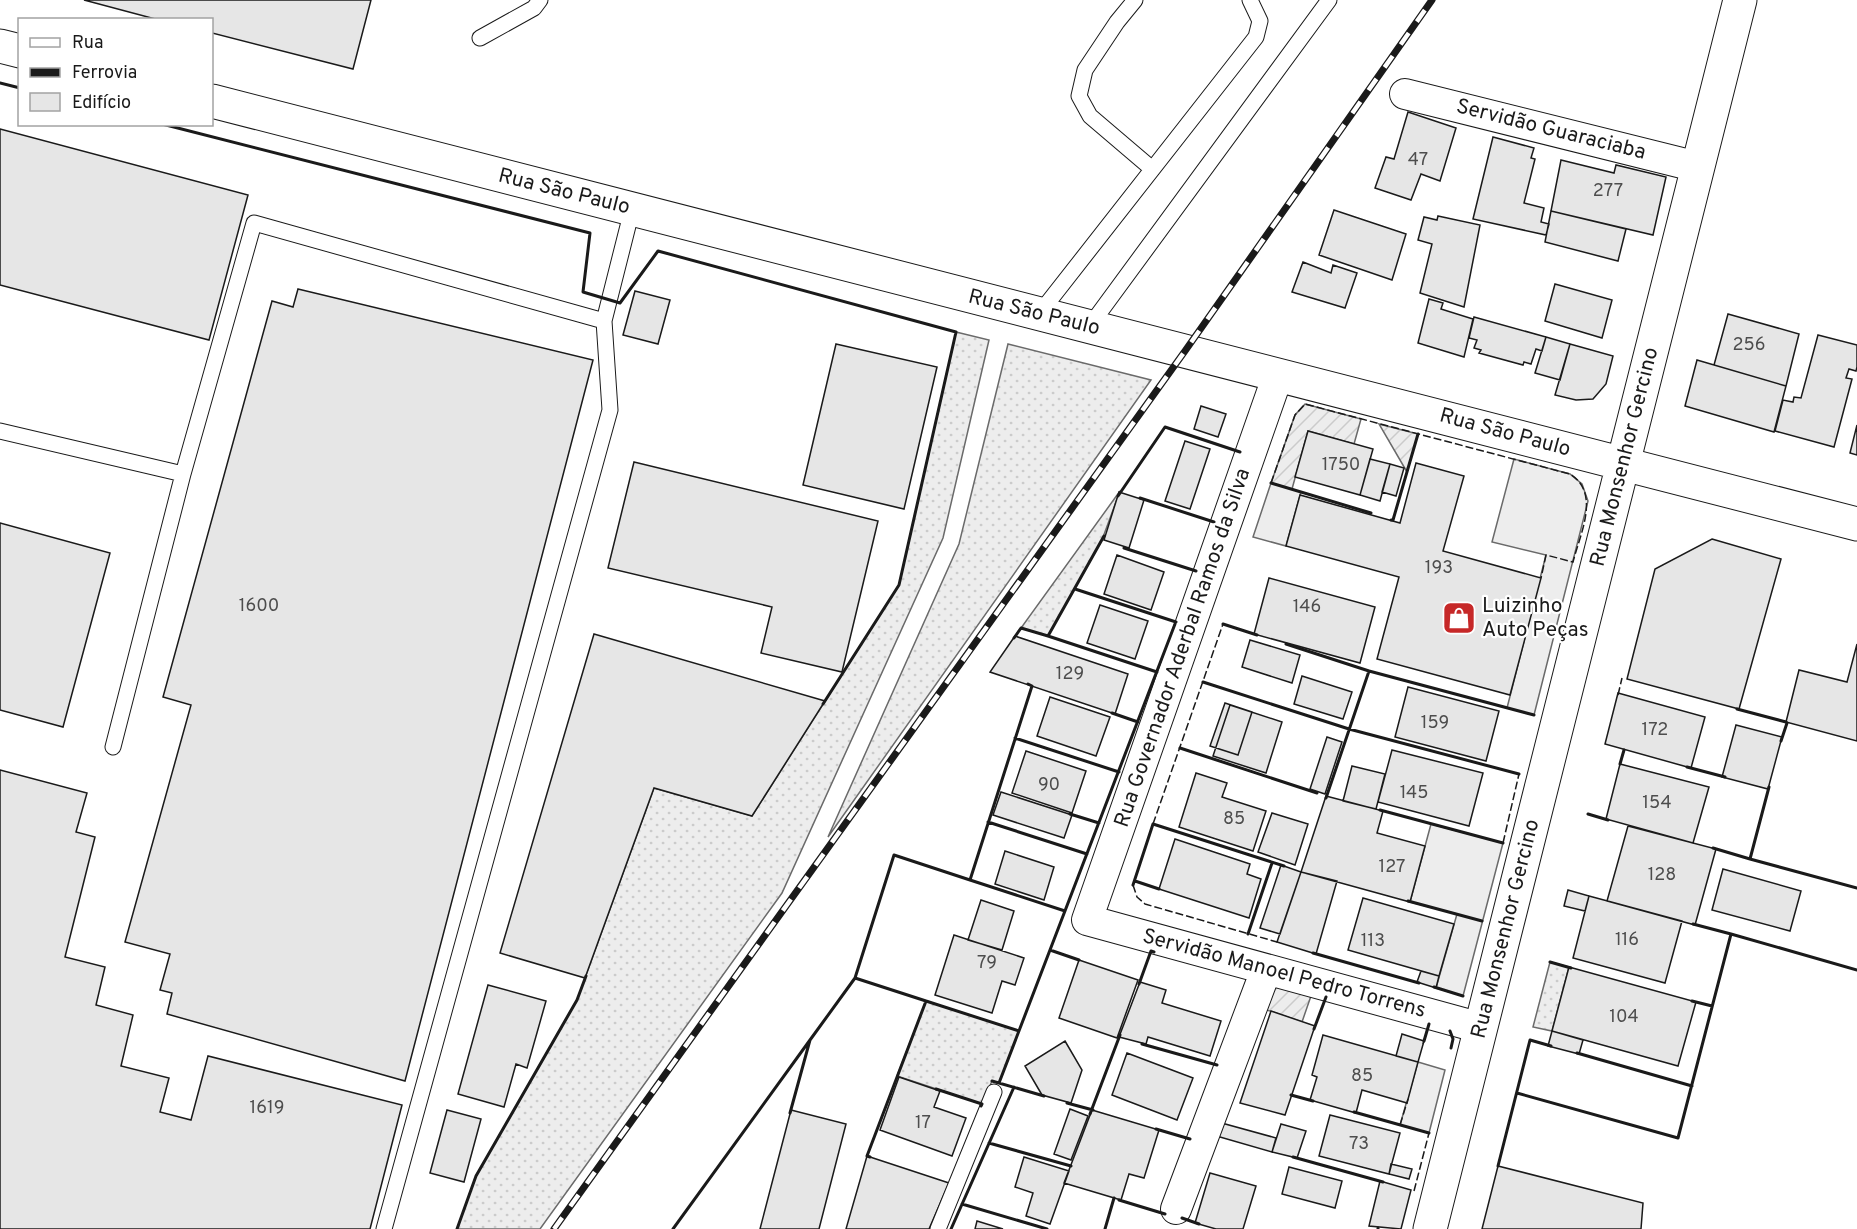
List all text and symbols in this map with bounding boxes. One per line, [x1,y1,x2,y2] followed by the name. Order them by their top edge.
[18,18,213,126] legend
[72,32,103,55] text: Rua
[72,62,137,85] text: Ferrovia
[72,92,131,115] text: Edifício
[1453,93,1649,167] street label: Servidão Guaraciaba
[1408,149,1428,172] house number: 47
[495,163,633,221] street label: Rua São Paulo
[1593,180,1623,203] house number: 277
[965,284,1103,342] street label: Rua São Paulo
[1733,334,1765,357] house number: 256
[1585,345,1665,569] street label: Rua Monsenhor Gercino
[1436,403,1574,463] street label: Rua São Paulo
[1322,454,1360,477] house number: 1750
[1109,465,1257,831] street label: Rua Governador Aderbal Ramos da Silva
[1425,557,1453,580] house number: 193
[1482,593,1589,644] place label: Luizinho Auto Peças
[239,595,279,618] house number: 1600
[1293,596,1321,619] house number: 146
[1441,600,1477,636] shop icon: Luizinho Auto Peças
[1056,663,1084,686] house number: 129
[1421,712,1449,735] house number: 159
[1642,719,1668,742] house number: 172
[1038,774,1060,797] house number: 90
[1400,782,1428,805] house number: 145
[1642,792,1672,815] house number: 154
[1223,808,1245,831] house number: 85
[1466,817,1546,1041] street label: Rua Monsenhor Gercino
[1379,856,1405,879] house number: 127
[1648,864,1676,887] house number: 128
[1139,923,1429,1025] street label: Servidão Manoel Pedro Torrens
[1615,929,1639,952] house number: 116
[1361,930,1385,953] house number: 113
[977,952,997,975] house number: 79
[1609,1006,1639,1029] house number: 104
[1351,1065,1373,1088] house number: 85
[250,1097,284,1120] house number: 1619
[915,1112,931,1135] house number: 17
[1349,1133,1369,1156] house number: 73

